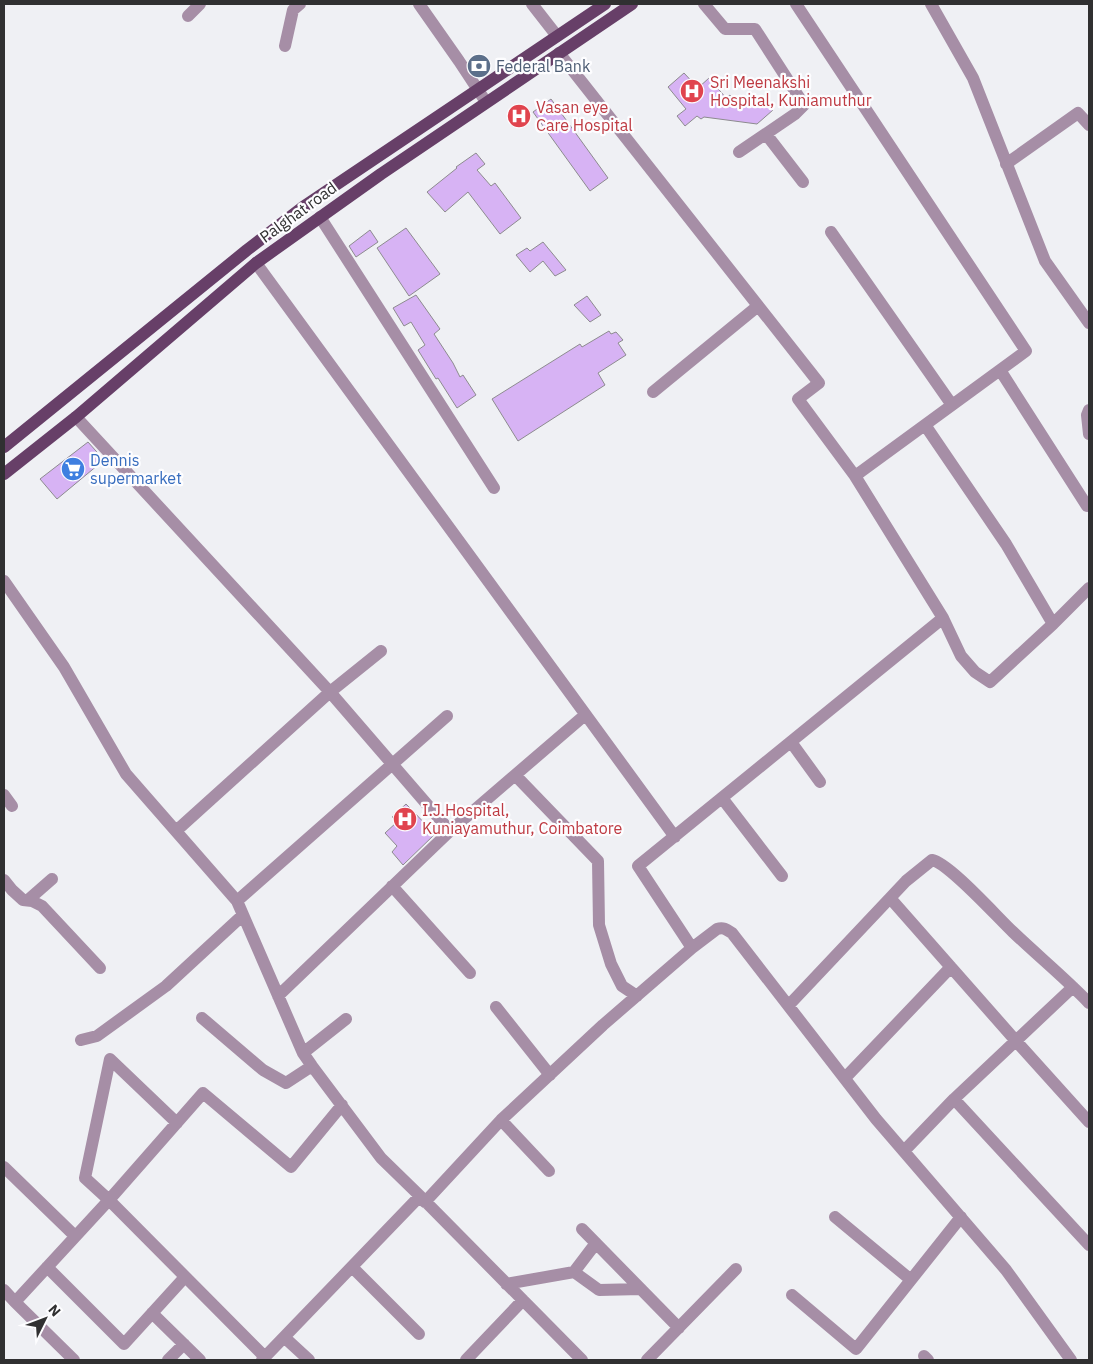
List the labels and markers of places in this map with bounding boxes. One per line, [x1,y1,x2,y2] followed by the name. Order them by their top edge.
[466,53,492,79] bank icon: Federal Bank
[496,56,591,76] place label: Federal Bank
[710,72,872,110] place label: Sri Meenakshi Hospital, Kuniamuthur
[679,78,705,104] hospital icon: Sri Meenakshi Hospital, Kuniamuthur
[536,97,633,135] place label: Vasan eye Care Hospital
[506,103,532,129] hospital icon: Vasan eye Care Hospital
[90,450,182,488] place label: Dennis supermarket
[60,456,86,482] supermarket icon: Dennis supermarket
[422,800,622,838] place label: I.J.Hospital, Kuniayamuthur, Coimbatore
[392,806,418,832] hospital icon: I.J.Hospital, Kuniayamuthur, Coimbatore

